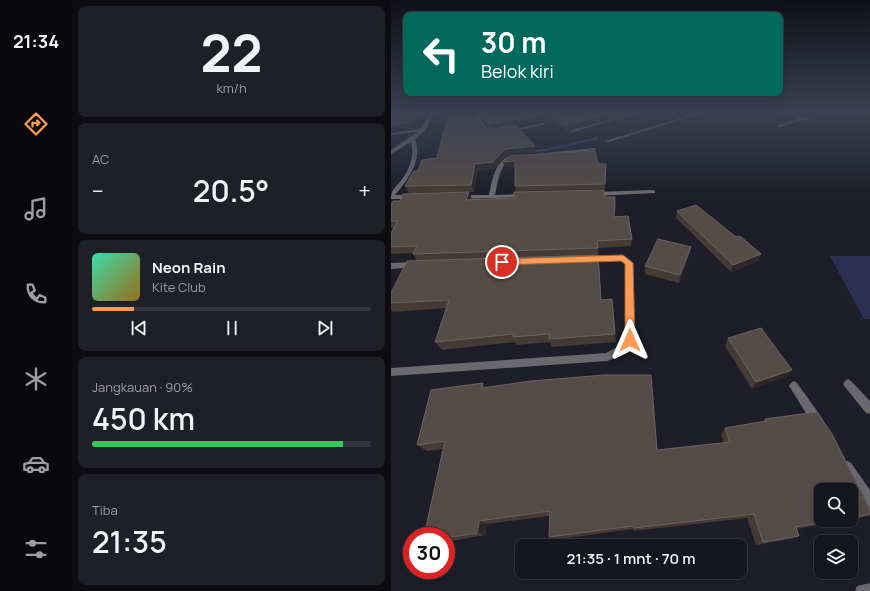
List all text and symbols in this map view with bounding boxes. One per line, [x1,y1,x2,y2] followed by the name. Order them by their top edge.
[201,17,262,88] text: 22
[481,23,546,61] text: 30 m
[415,28,467,80] icon: left
[13,29,59,53] text: 21:34
[481,59,554,83] text: Belok kiri
[216,79,247,97] text: km/h
[22,110,50,138] icon: directions
[92,150,109,168] text: AC
[193,170,269,211] text: 20.5°
[92,176,104,206] text: −
[358,176,371,206] text: +
[22,195,50,223] icon: music
[485,245,519,279] pin
[491,251,513,273] icon: arrive
[152,257,226,278] text: Neon Rain
[152,278,206,296] text: Kite Club
[22,280,50,308] icon: phone
[128,317,150,339] icon: previous
[221,317,243,339] icon: pause
[314,317,336,339] icon: next
[609,319,651,361] position arrow
[22,365,50,393] icon: climate
[92,378,193,396] text: Jangkauan · 90%
[92,398,195,439] text: 450 km
[22,450,50,478] icon: car
[814,483,858,579] map controls
[814,483,858,527] button: search
[92,501,118,519] text: Tiba
[92,521,167,562] text: 21:35
[403,527,455,579] speed limit sign: 30
[22,535,50,563] icon: filters
[814,535,858,579] button: layers
[567,548,695,569] text: 21:35 · 1 mnt · 70 m

